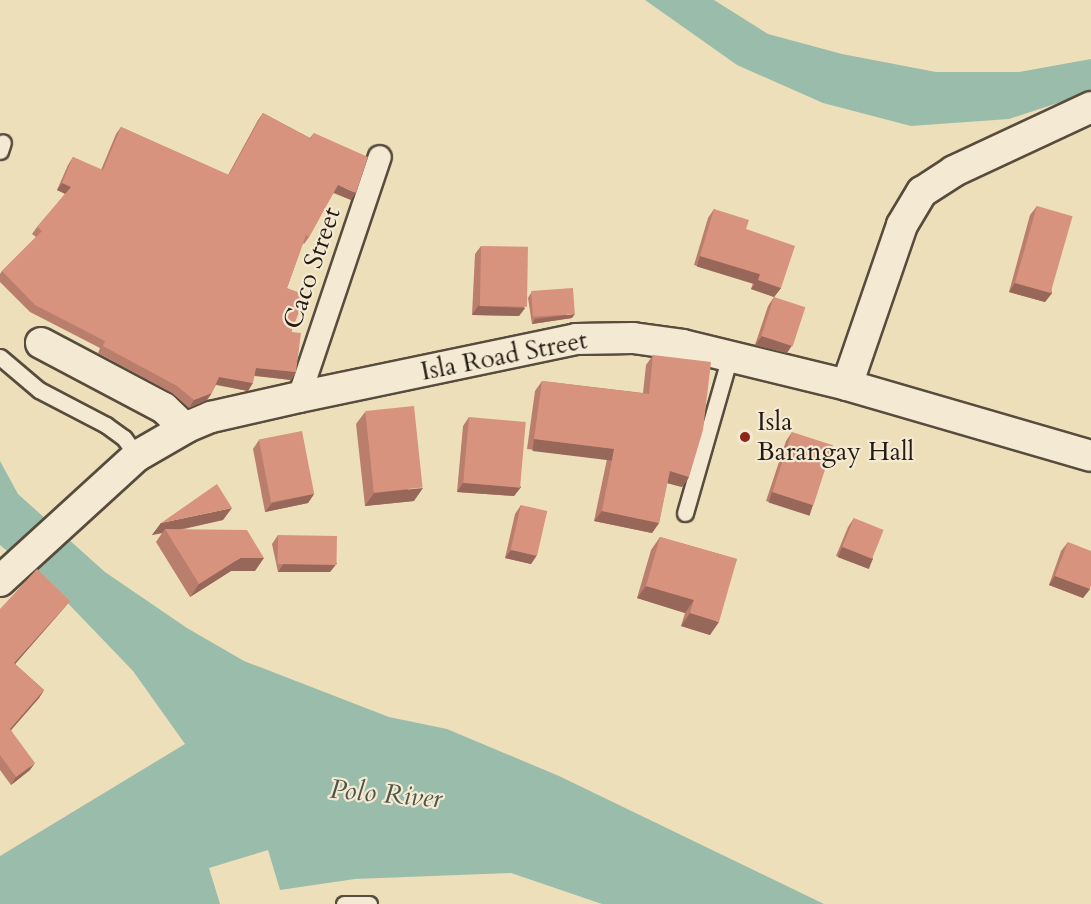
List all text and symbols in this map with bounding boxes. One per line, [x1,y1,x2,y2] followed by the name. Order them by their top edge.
[277,203,347,333] street label: Caco Street
[418,325,590,387] street label: Isla Road Street
[757,406,914,467] place label: Isla Barangay Hall
[738,430,752,444] marker: Isla Barangay Hall
[329,773,443,815] water label: Polo River

